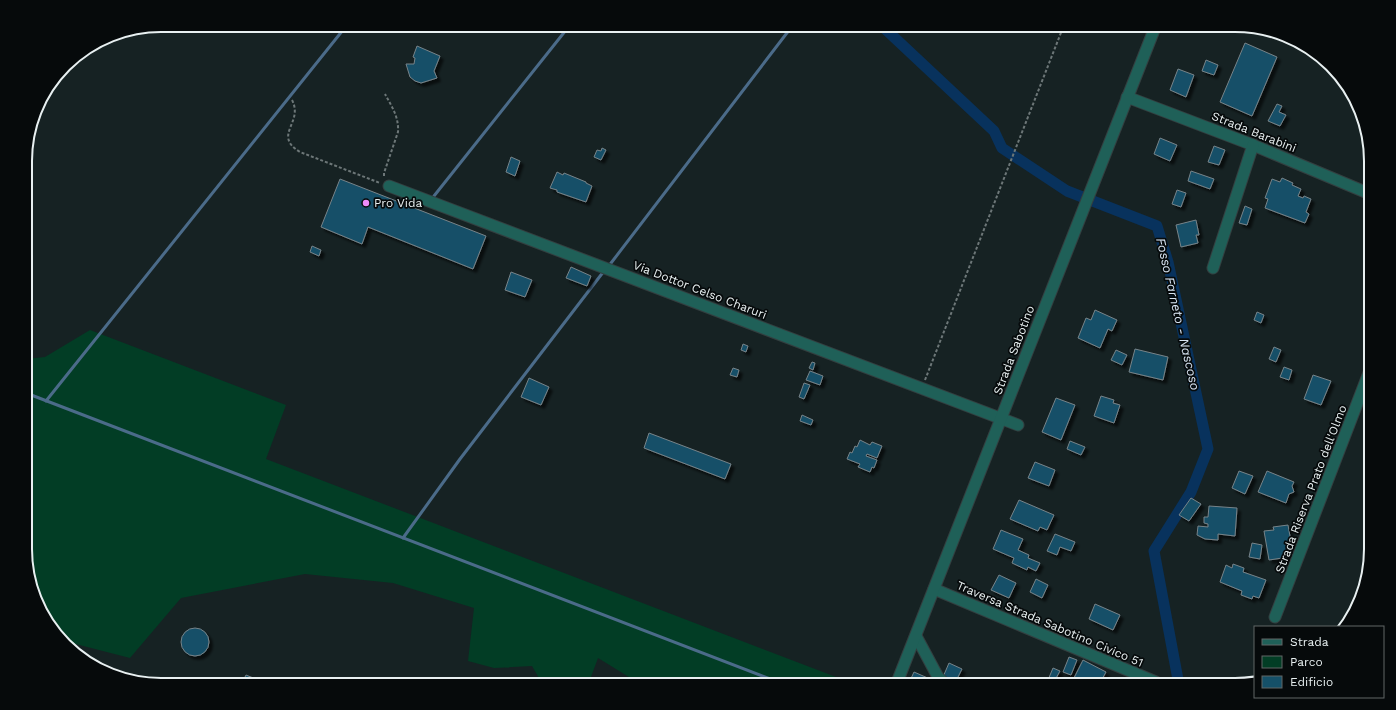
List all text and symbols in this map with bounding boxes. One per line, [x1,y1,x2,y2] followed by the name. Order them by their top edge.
[1210,109,1298,155] street label: Strada Barabini
[374,196,422,210] place label: Pro Vida
[361,198,371,208] marker: Pro Vida
[1153,236,1203,392] water label: Fosso Farneto - Nascoso
[631,258,769,322] street label: Via Dottor Celso Charuri
[991,304,1037,396] street label: Strada Sabotino
[1272,403,1350,575] street label: Strada Riserva Prato dell'Olmo
[955,578,1145,670] street label: Traversa Strada Sabotino Civico 51
[1254,626,1384,698] legend
[1290,635,1329,649] text: Strada
[1290,655,1323,669] text: Parco
[1290,675,1333,689] text: Edificio

